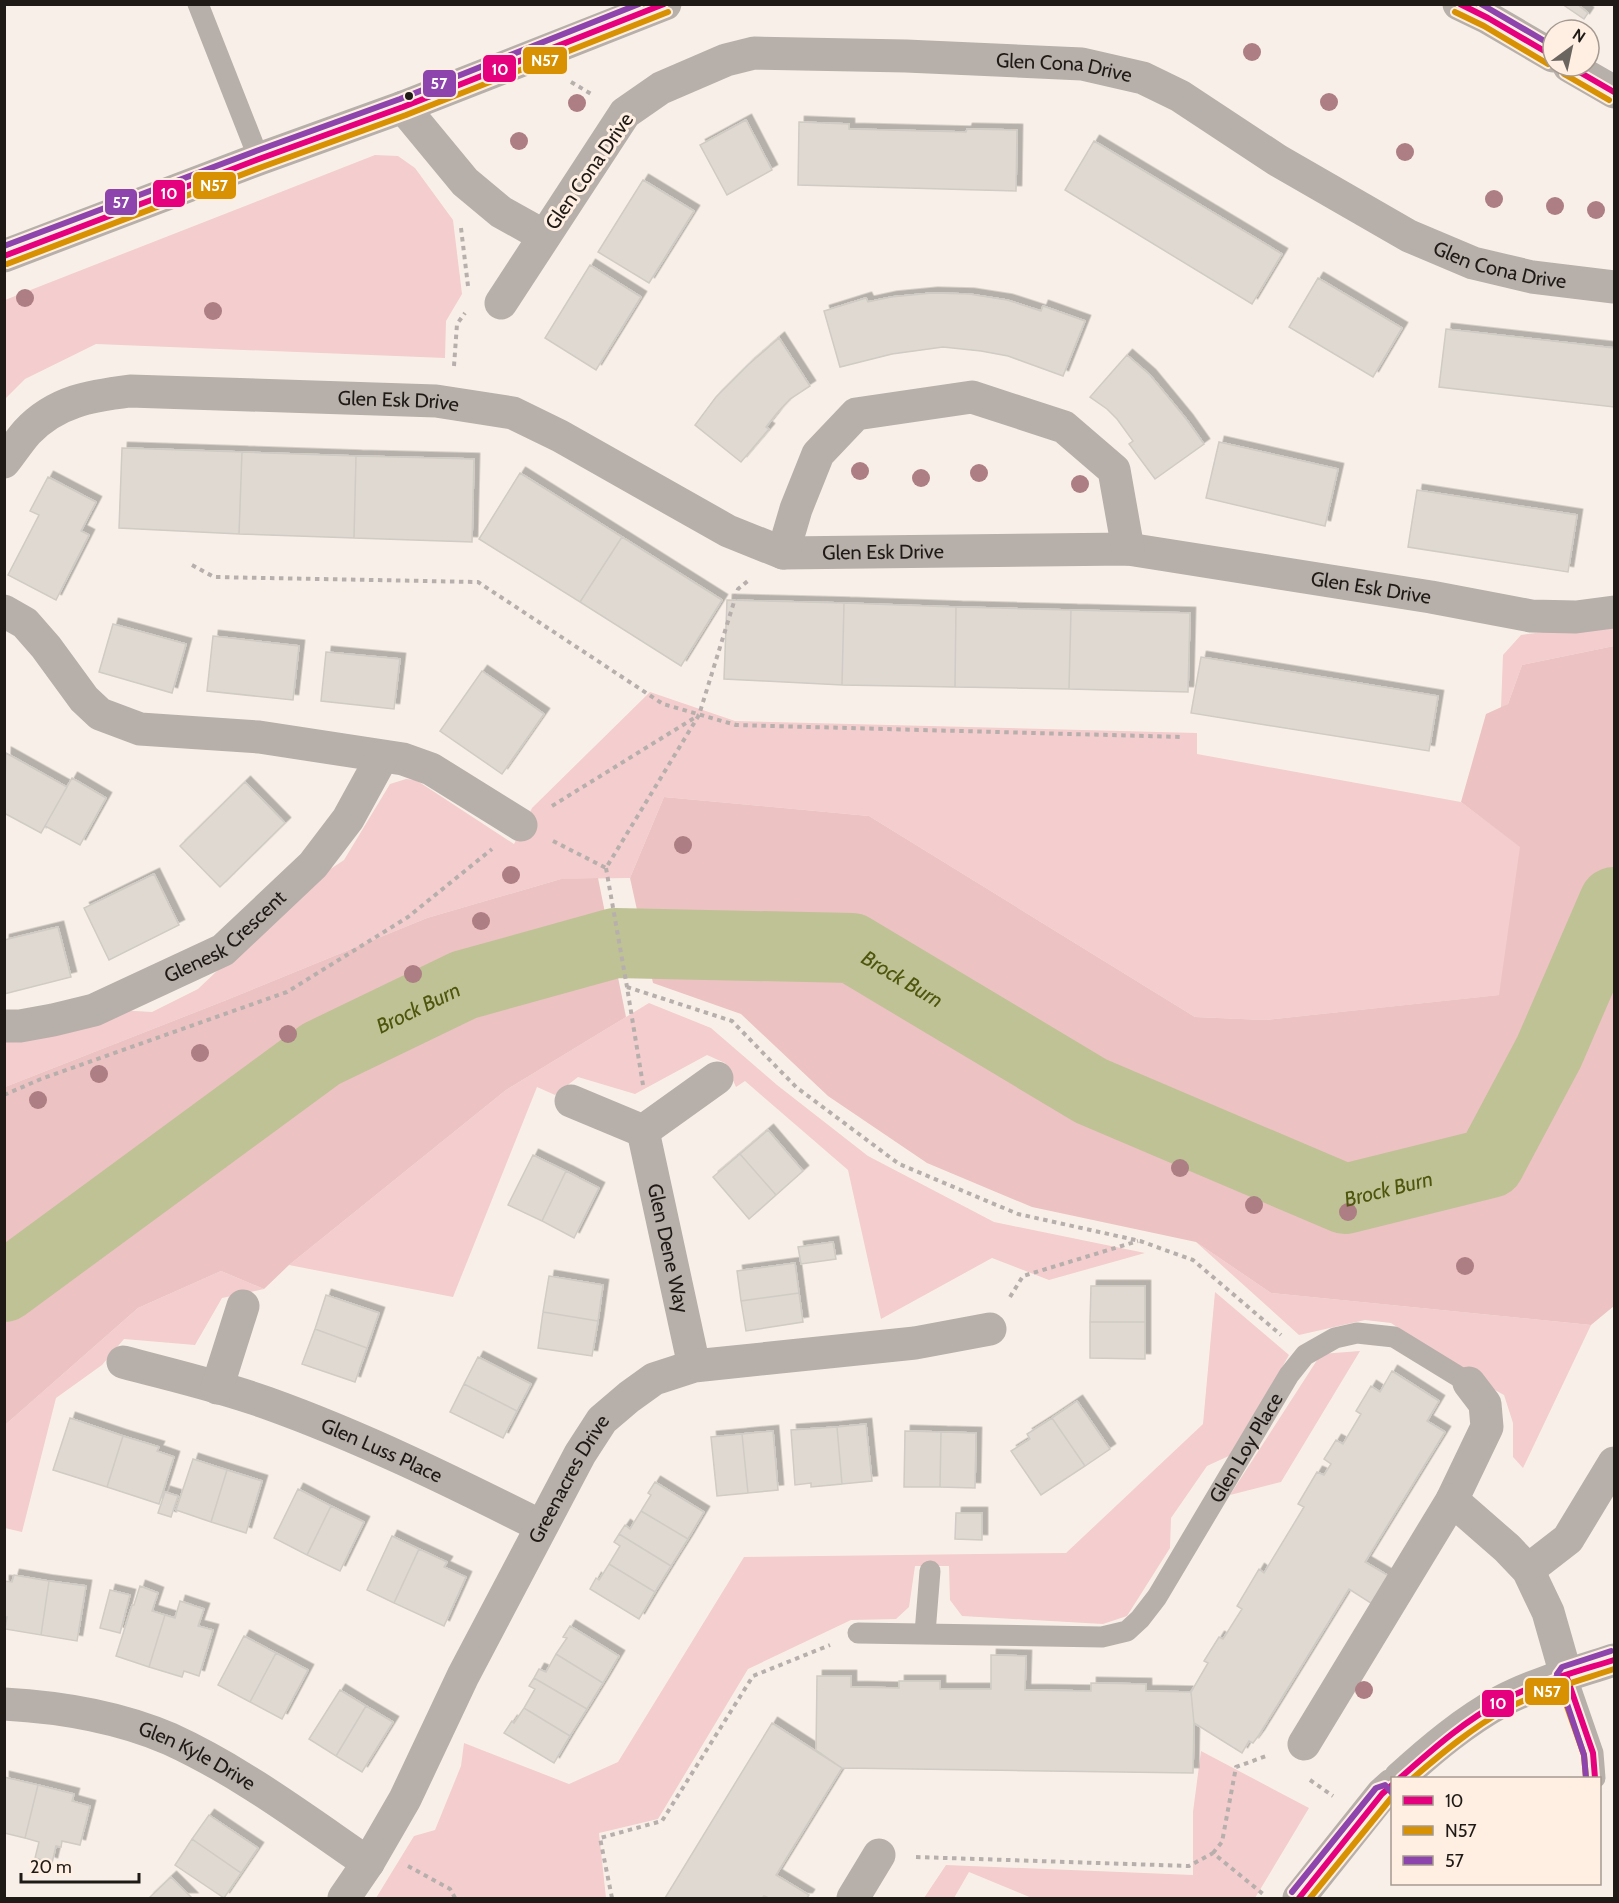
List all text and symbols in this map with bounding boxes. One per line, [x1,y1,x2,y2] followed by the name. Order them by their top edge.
[1541,18,1601,78] north arrow
[1569,25,1589,47] text: N
[522,46,568,75] line badge: N57
[995,48,1134,87] street label: Glen Cona Drive
[531,51,560,70] text: N57
[482,54,517,83] line badge: 10
[491,60,509,79] text: 10
[422,69,457,98] line badge: 57
[431,74,448,93] text: 57
[403,90,415,102] unlabelled marker
[540,108,638,234] street label: Glen Cona Drive
[192,171,237,200] line badge: N57
[200,176,229,195] text: N57
[152,179,186,208] line badge: 10
[160,184,178,203] text: 10
[104,188,138,216] line badge: 57
[113,193,130,212] text: 57
[1430,236,1568,293] street label: Glen Cona Drive
[337,386,461,416] street label: Glen Esk Drive
[822,539,944,565] street label: Glen Esk Drive
[1309,566,1433,609] street label: Glen Esk Drive
[160,885,291,988] street label: Glenesk Crescent
[857,944,948,1012] water label: Brock Burn
[372,976,464,1038] water label: Brock Burn
[1341,1165,1435,1211] water label: Brock Burn
[643,1181,694,1315] street label: Glen Dene Way
[1204,1388,1288,1507] street label: Glen Loy Place
[523,1410,614,1547] street label: Greenacres Drive
[318,1413,446,1488] street label: Glen Luss Place
[1524,1677,1570,1706] line badge: N57
[1533,1682,1562,1701] text: N57
[1481,1689,1515,1718] line badge: 10
[1489,1694,1507,1713] text: 10
[136,1716,260,1795] street label: Glen Kyle Drive
[1391,1777,1601,1885] legend
[1445,1790,1463,1812] text: 10
[1445,1820,1476,1842] text: N57
[21,1846,140,1884] scale bar
[1445,1850,1464,1872] text: 57
[30,1856,72,1878] text: 20 m

